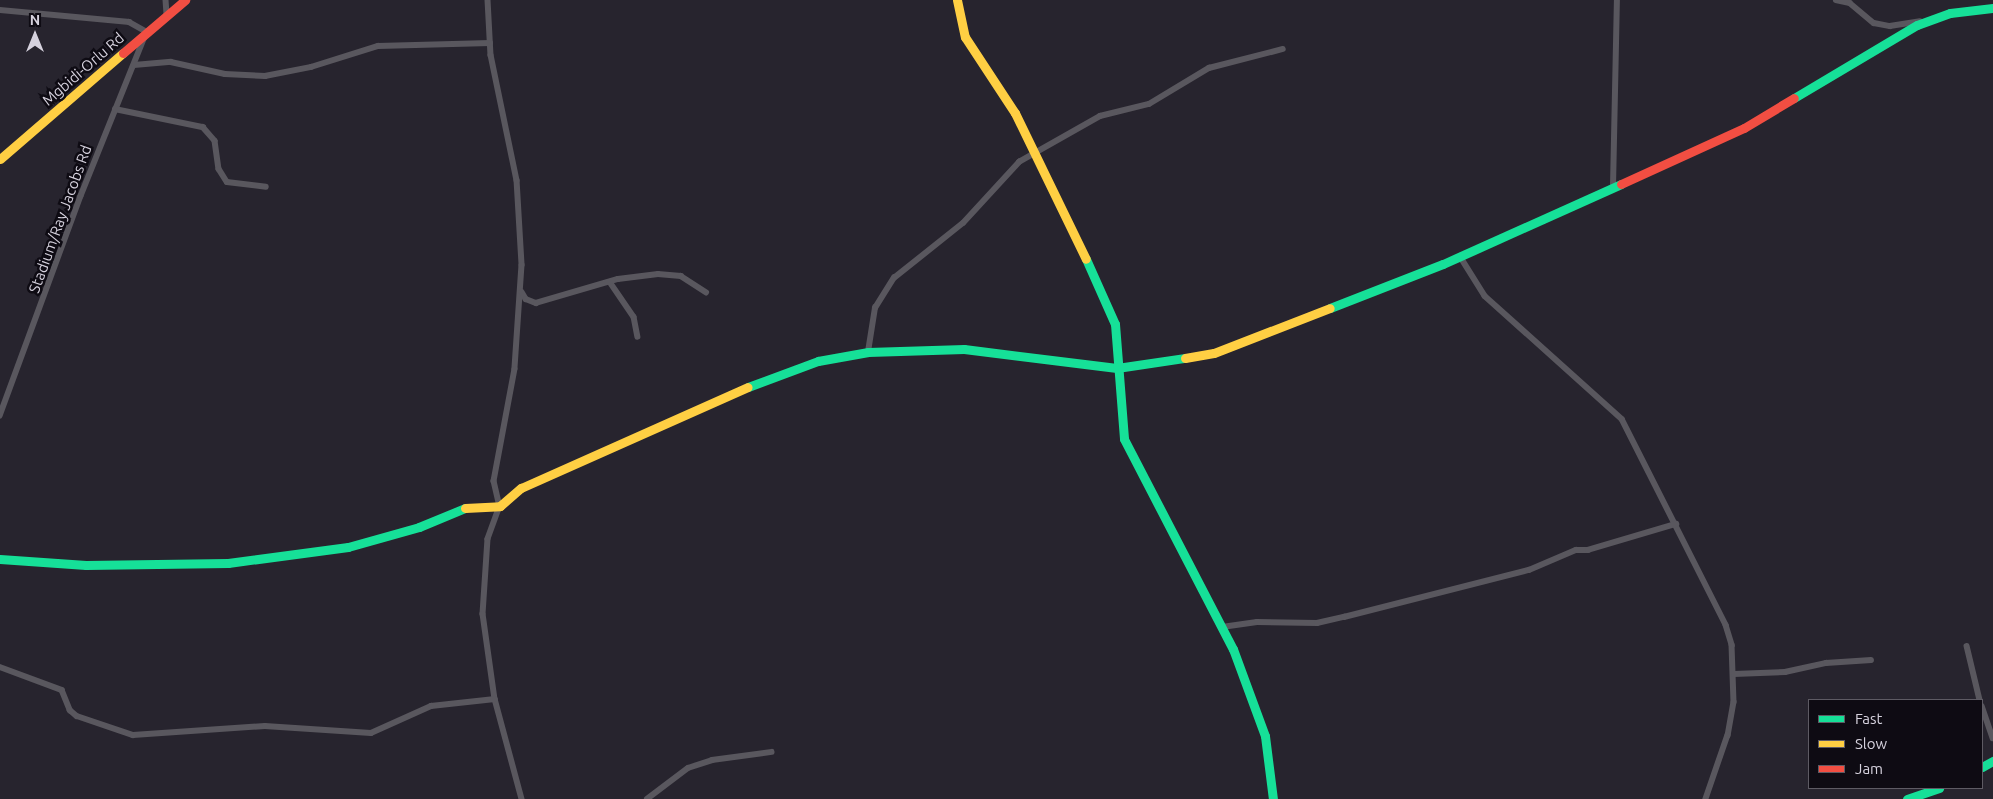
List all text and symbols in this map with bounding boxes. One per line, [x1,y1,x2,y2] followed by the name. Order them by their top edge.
[10,10,60,60] north arrow
[30,12,40,28] text: N
[39,29,127,109] street label: Mgbidi-Orlu Rd
[25,143,95,295] street label: Stadium/Ray Jacobs Rd
[1808,699,1983,789] legend
[1855,710,1882,727] text: Fast
[1855,735,1887,752] text: Slow
[1855,760,1883,777] text: Jam

